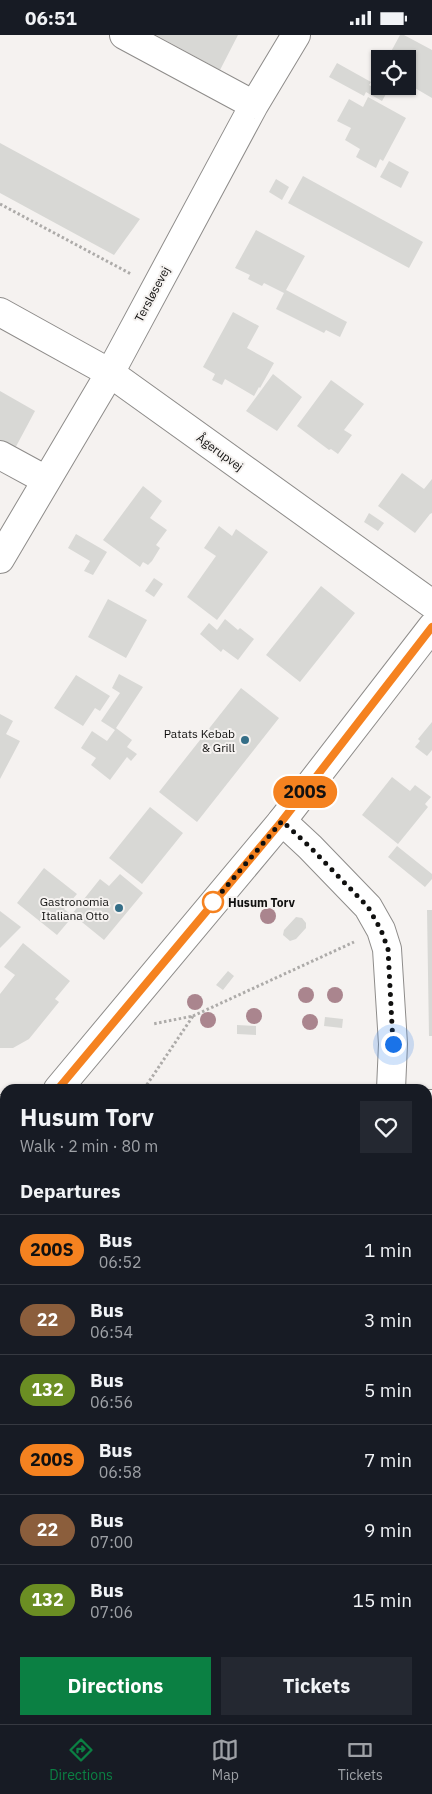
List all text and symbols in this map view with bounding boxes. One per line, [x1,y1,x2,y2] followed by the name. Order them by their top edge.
[25,6,77,30] text: 06:51
[371,50,416,95] map controls
[371,50,416,95] button: locate
[131,264,173,324] street label: Tersløsevej
[194,430,246,474] street label: Ågerupvej
[164,726,235,755] place label: Patats Kebab & Grill
[239,734,251,746] marker: Patats Kebab & Grill
[270,776,340,808] line badge: 200S
[283,780,327,803] text: 200S
[202,891,224,913] marker: Husum Torv
[40,894,110,923] place label: Gastronomia Italiana Otto
[228,895,296,910] place label: Husum Torv
[113,902,125,914] marker: Gastronomia Italiana Otto
[381,1032,406,1057] your location
[20,1101,154,1133] text: Husum Torv
[360,1101,412,1153] button: heart
[20,1136,158,1156] text: Walk · 2 min · 80 m
[20,1179,120,1203] text: Departures
[99,1228,132,1252] text: Bus
[30,1238,74,1261] text: 200S
[364,1238,412,1262] text: 1 min
[99,1252,142,1272] text: 06:52
[90,1298,124,1322] text: Bus
[37,1308,58,1331] text: 22
[364,1308,412,1332] text: 3 min
[90,1322,133,1342] text: 06:54
[90,1368,124,1392] text: Bus
[31,1378,64,1401] text: 132
[364,1378,412,1402] text: 5 min
[90,1392,133,1412] text: 06:56
[99,1438,132,1462] text: Bus
[30,1448,74,1471] text: 200S
[364,1448,412,1472] text: 7 min
[99,1462,142,1482] text: 06:58
[90,1508,124,1532] text: Bus
[37,1518,58,1541] text: 22
[364,1518,412,1542] text: 9 min
[90,1532,133,1552] text: 07:00
[90,1578,124,1602] text: Bus
[31,1588,64,1611] text: 132
[353,1588,412,1612] text: 15 min
[90,1602,133,1622] text: 07:06
[20,1657,211,1715] button: Directions
[221,1657,412,1715] button: Tickets
[49,1736,113,1784] tab: Directions
[211,1736,239,1784] tab: Map
[338,1736,383,1784] tab: Tickets

